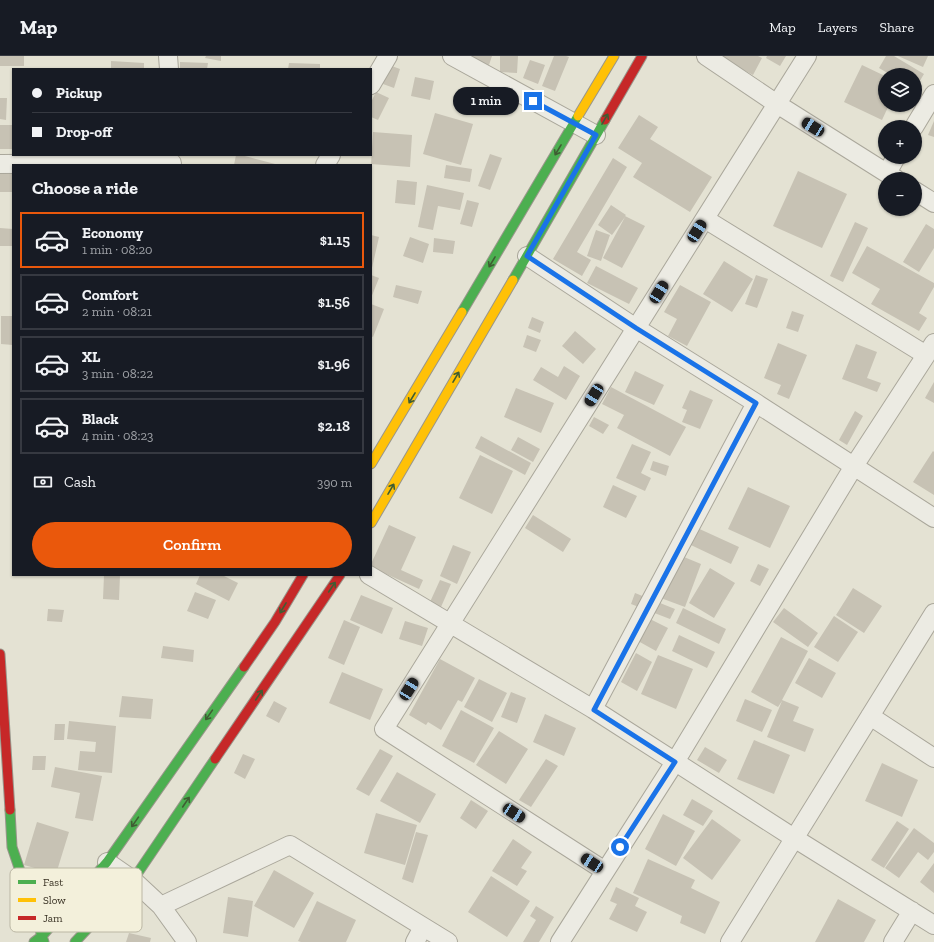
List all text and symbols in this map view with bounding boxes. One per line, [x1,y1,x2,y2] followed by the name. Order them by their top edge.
[20,16,57,39] text: Map
[769,19,796,36] text: Map
[818,19,857,36] text: Layers
[879,19,914,36] text: Share
[878,68,922,216] map controls
[878,68,922,112] button: layers
[56,84,102,102] text: Pickup
[453,87,519,115] callout: 1 min
[524,92,542,110] route end
[471,93,501,108] text: 1 min
[601,113,609,125] one-way arrow
[800,116,826,138] car
[878,120,922,164] button: +
[56,123,112,141] text: Drop-off
[553,144,561,156] one-way arrow
[878,172,922,216] button: −
[32,177,138,199] text: Choose a ride
[686,218,708,244] car
[34,222,70,258] icon: car
[82,224,143,242] text: Economy
[320,231,350,249] text: $1.15
[82,242,153,257] text: 1 min · 08:20
[487,256,495,268] one-way arrow
[648,279,670,305] car
[34,284,70,320] icon: car
[82,286,138,304] text: Comfort
[318,293,350,311] text: $1.56
[82,304,152,319] text: 2 min · 08:21
[34,346,70,382] icon: car
[82,348,100,366] text: XL
[317,355,350,373] text: $1.96
[82,366,153,381] text: 3 min · 08:22
[453,371,461,383] one-way arrow
[583,382,605,408] car
[407,392,415,404] one-way arrow
[34,408,70,444] icon: car
[82,410,119,428] text: Black
[317,417,350,435] text: $2.18
[82,428,153,443] text: 4 min · 08:23
[32,471,54,493] icon: cash
[64,473,96,491] text: Cash
[317,475,352,490] text: 390 m
[387,484,395,496] one-way arrow
[32,522,352,568] button: Confirm
[328,581,336,593] one-way arrow
[279,602,287,613] one-way arrow
[398,676,420,702] car
[255,689,263,700] one-way arrow
[205,710,213,721] one-way arrow
[182,797,190,808] one-way arrow
[501,801,527,825] car
[131,816,139,827] one-way arrow
[611,838,629,856] route start
[579,851,605,875] car
[10,868,142,932] legend
[43,876,64,889] text: Fast
[43,894,66,907] text: Slow
[43,912,63,925] text: Jam

